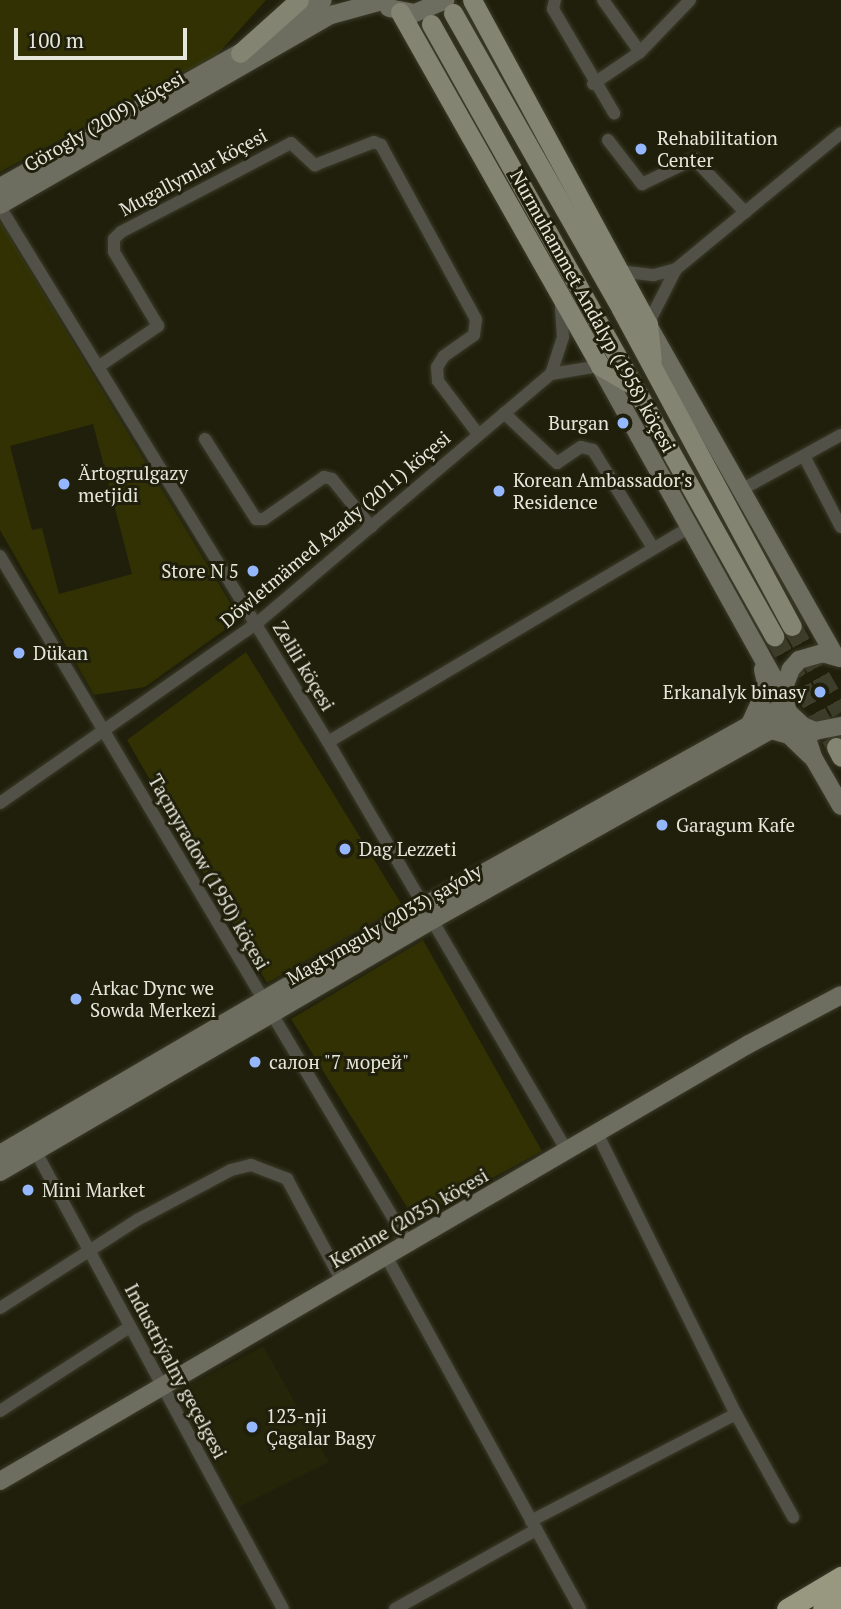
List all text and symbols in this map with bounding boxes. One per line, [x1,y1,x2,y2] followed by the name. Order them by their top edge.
[18,14,191,58] scale bar
[27,26,84,54] text: 100 m
[20,66,188,176] street label: Görogly (2009) köçesi
[115,124,271,220] street label: Mugallymlar köçesi
[657,127,778,171] place label: Rehabilitation Center
[631,139,651,159] marker: Rehabilitation Center
[506,166,680,456] street label: Nurmuhammet Andalyp (1958) köçesi
[548,412,609,434] place label: Burgan
[615,415,631,431] marker: Burgan
[215,426,455,632] street label: Döwletmämed Azady (2011) köçesi
[78,462,188,506] place label: Ärtogrulgazy metjidi
[513,469,693,513] place label: Korean Ambassador's Residence
[56,476,72,492] marker: Ärtogrulgazy metjidi
[491,483,507,499] marker: Korean Ambassador's Residence
[161,560,239,582] place label: Store N 5
[245,563,261,579] marker: Store N 5
[268,617,340,715] street label: Zelili köçesi
[33,642,88,664] place label: Dükan
[11,645,27,661] marker: Dükan
[663,681,806,703] place label: Erkanalyk binasy
[812,684,828,700] marker: Erkanalyk binasy
[144,770,274,974] street label: Taçmyradow (1950) köçesi
[676,814,795,836] place label: Garagum Kafe
[654,817,670,833] marker: Garagum Kafe
[359,838,457,860] place label: Dag Lezzeti
[337,841,353,857] marker: Dag Lezzeti
[282,859,486,989] street label: Magtymguly (2033) şaýoly
[90,977,216,1021] place label: Arkac Dync we Sowda Merkezi
[68,991,84,1007] marker: Arkac Dync we Sowda Merkezi
[269,1051,410,1073] place label: салон "7 морей"
[247,1054,263,1070] marker: салон "7 морей"
[326,1163,492,1273] street label: Kemine (2035) köçesi
[42,1179,145,1201] place label: Mini Market
[20,1182,36,1198] marker: Mini Market
[120,1280,232,1462] street label: Industriýalny geçelgesi
[266,1405,376,1449] place label: 123-nji Çagalar Bagy
[244,1419,260,1435] marker: 123-nji Çagalar Bagy

